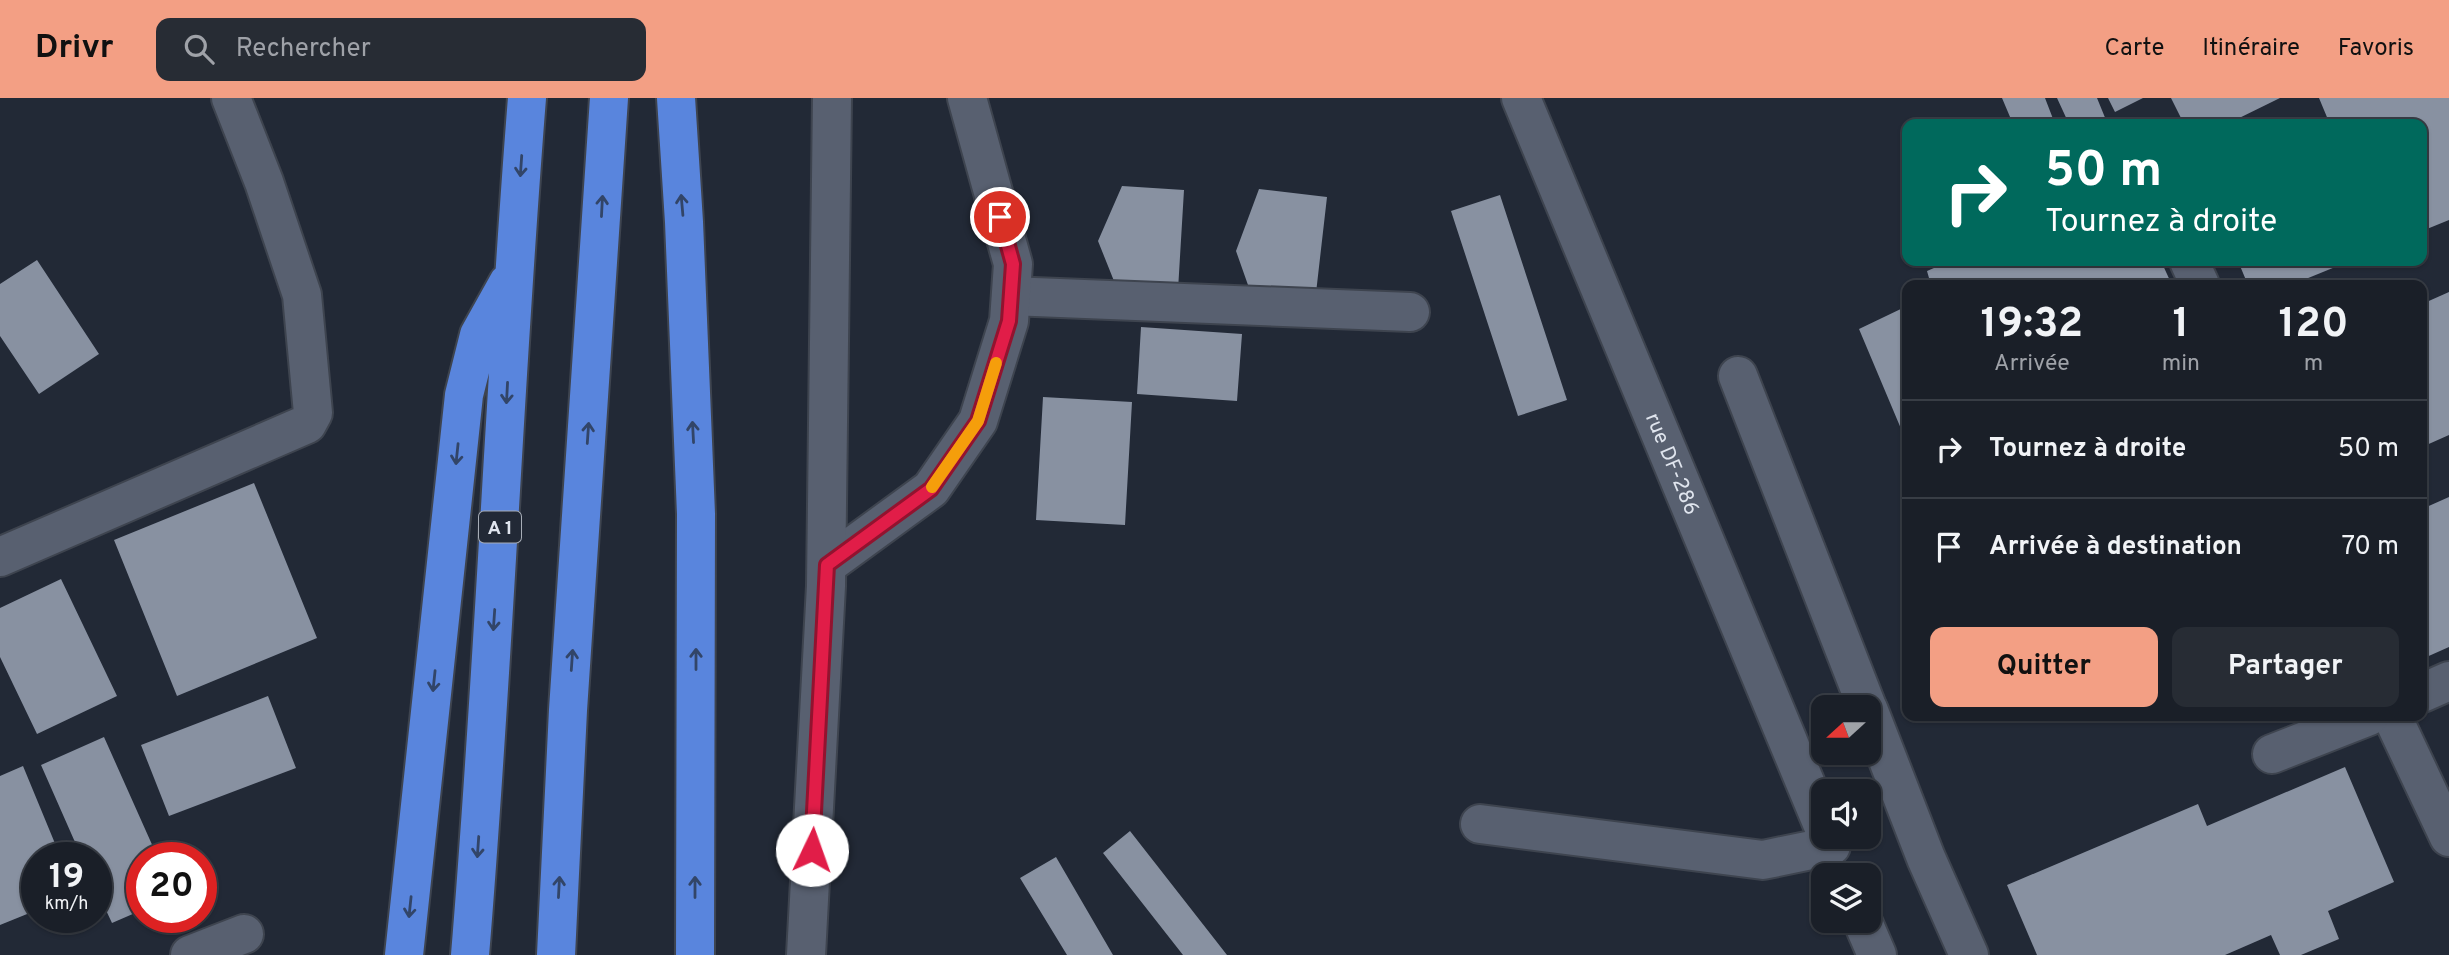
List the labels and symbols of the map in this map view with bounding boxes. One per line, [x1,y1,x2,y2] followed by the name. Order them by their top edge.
[514,154,527,177] one-way arrow
[970,187,1030,247] pin
[596,194,609,217] one-way arrow
[675,194,688,216] one-way arrow
[501,381,514,404] one-way arrow
[1638,409,1705,519] street label: rue DF-286
[687,421,700,444] one-way arrow
[582,422,595,445] one-way arrow
[451,442,464,465] one-way arrow
[479,512,521,542] road number: A 1
[487,608,500,631] one-way arrow
[689,648,703,671] one-way arrow
[566,649,579,671] one-way arrow
[428,669,441,691] one-way arrow
[1811,695,1881,765] north arrow
[775,813,849,887] position arrow
[471,835,484,858] one-way arrow
[126,842,217,933] speed limit sign: 20
[553,876,566,899] one-way arrow
[688,876,702,899] one-way arrow
[403,895,416,918] one-way arrow

